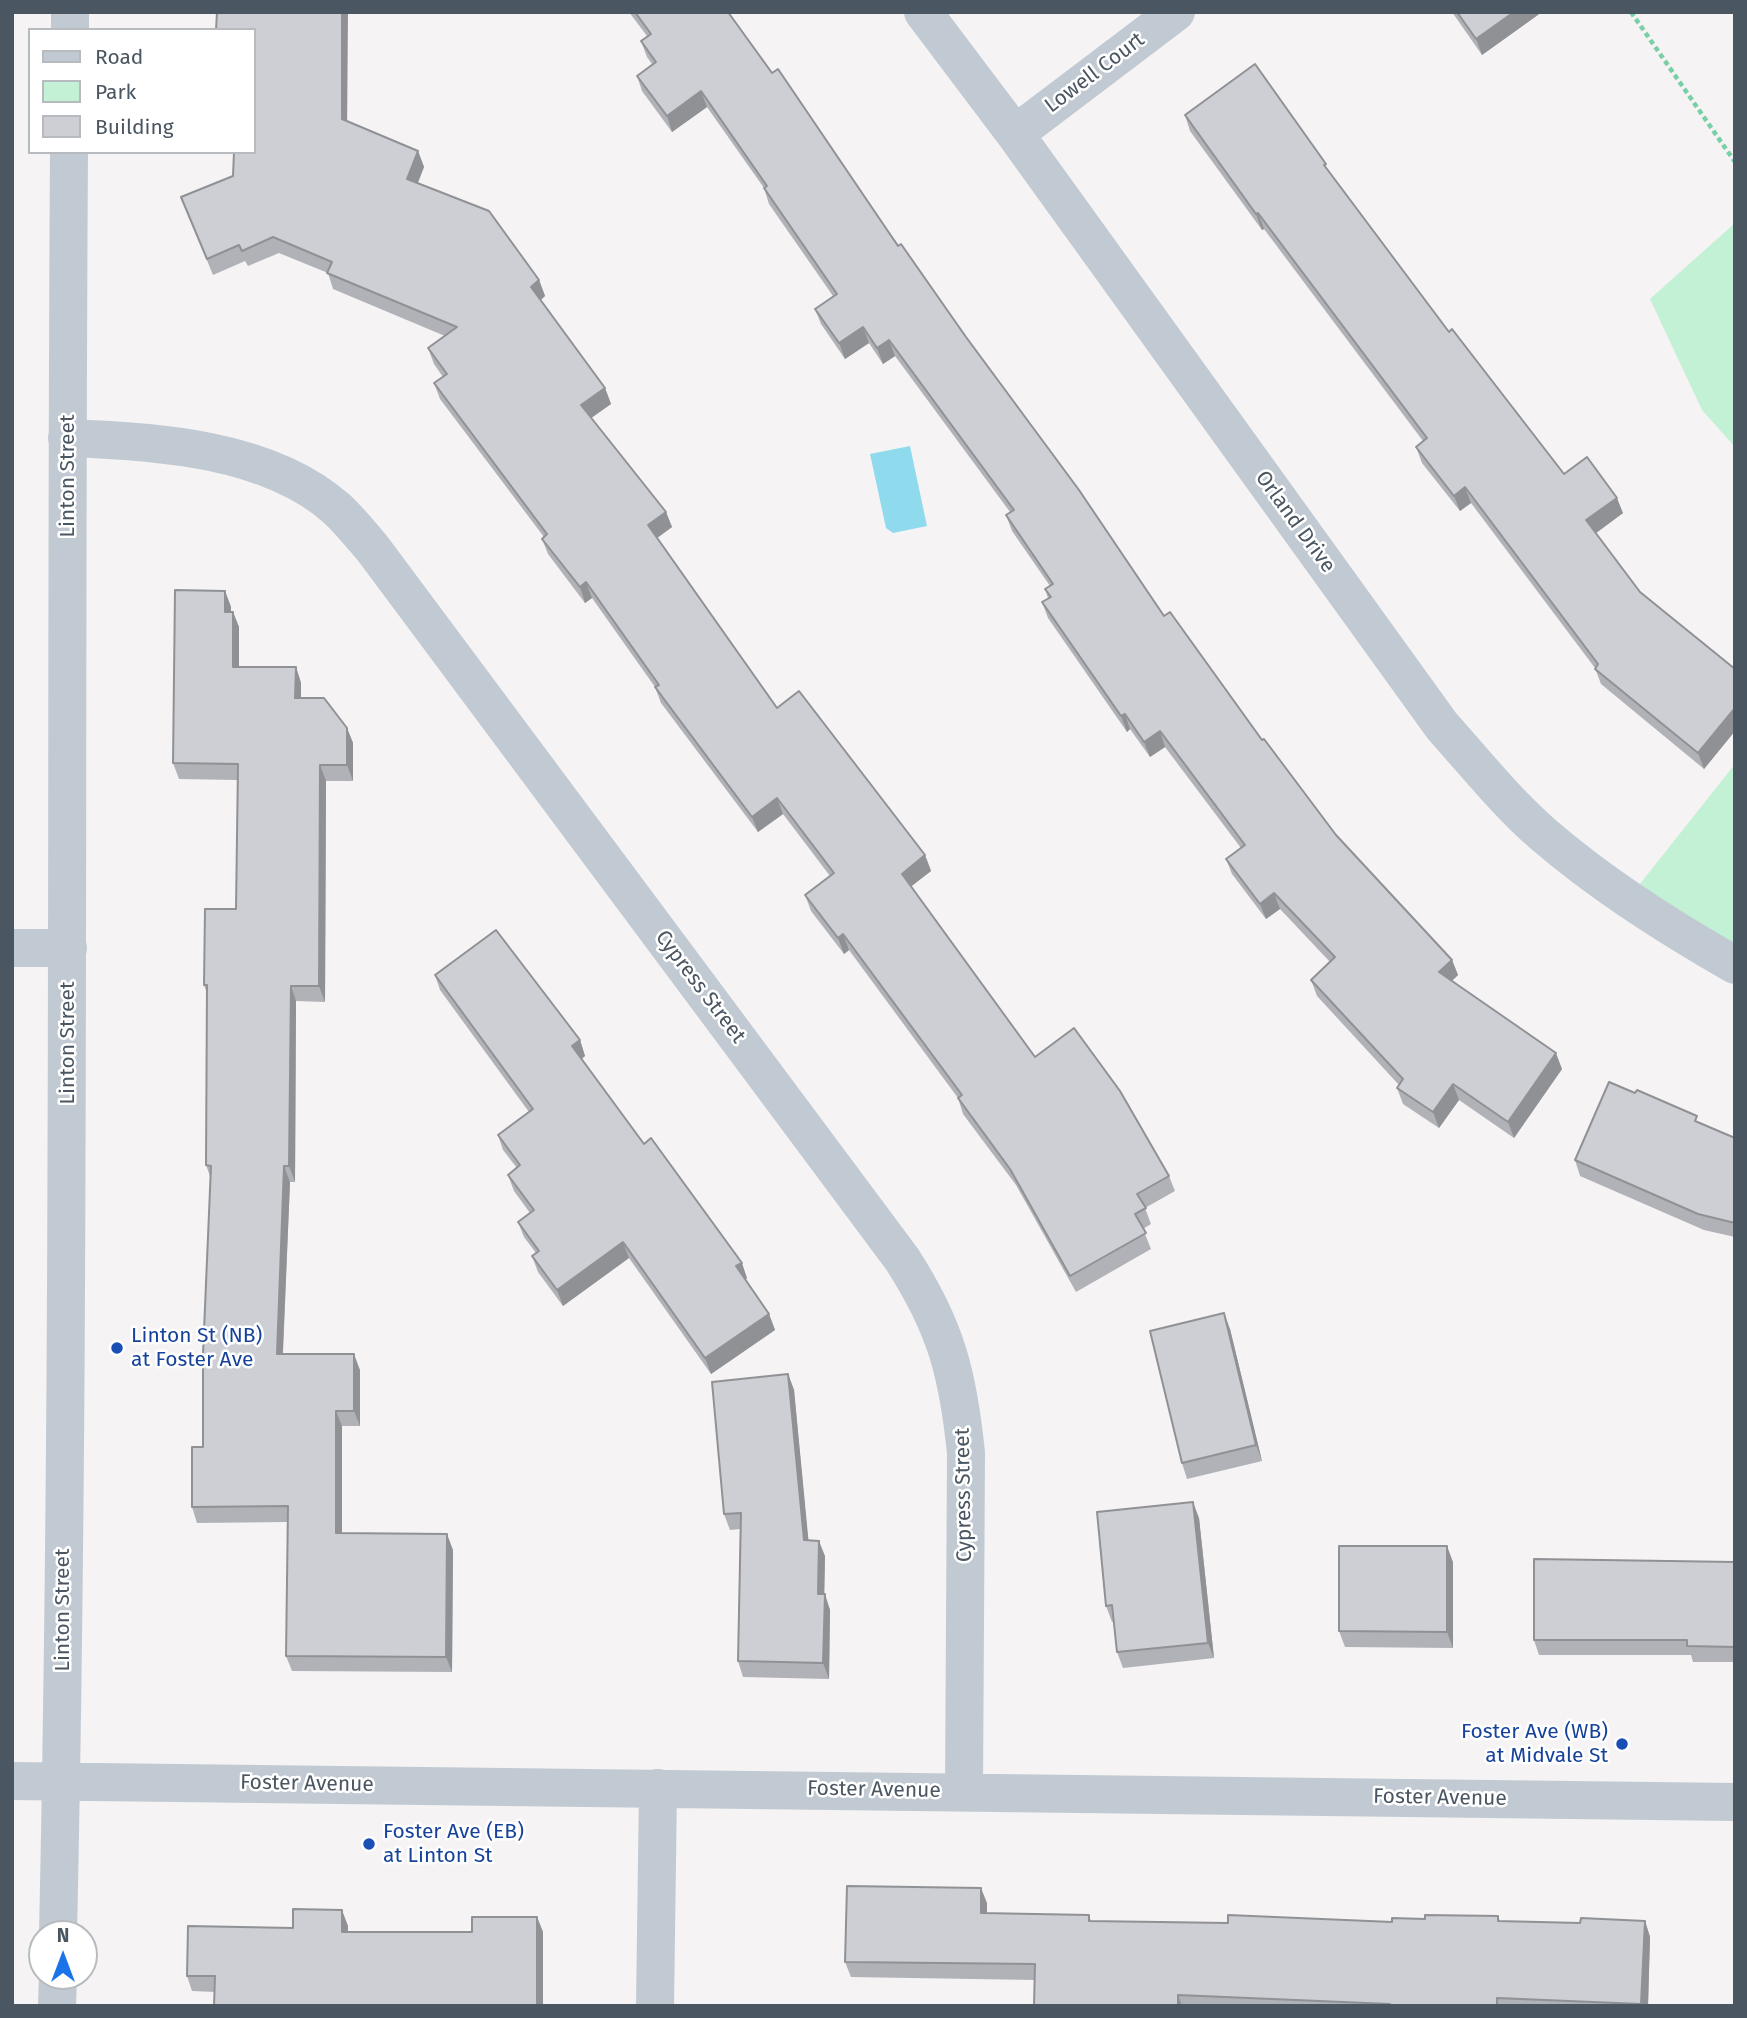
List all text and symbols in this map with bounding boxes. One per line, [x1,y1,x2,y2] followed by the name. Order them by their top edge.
[1040,27,1150,119] street label: Lowell Court
[28,28,256,154] legend
[95,44,143,70] text: Road
[95,79,136,105] text: Park
[95,114,174,140] text: Building
[55,414,81,538] street label: Linton Street
[1250,466,1340,578] street label: Orland Drive
[650,926,750,1048] street label: Cypress Street
[55,981,81,1105] street label: Linton Street
[131,1323,262,1373] place label: Linton St (NB) at Foster Ave
[109,1340,125,1356] marker: Linton St (NB) at Foster Ave
[950,1428,978,1562] street label: Cypress Street
[50,1548,76,1672] street label: Linton Street
[1461,1719,1608,1769] place label: Foster Ave (WB) at Midvale St
[1614,1736,1630,1752] marker: Foster Ave (WB) at Midvale St
[240,1770,374,1798] street label: Foster Avenue
[807,1776,941,1804] street label: Foster Avenue
[1373,1784,1507,1812] street label: Foster Avenue
[383,1819,524,1869] place label: Foster Ave (EB) at Linton St
[361,1836,377,1852] marker: Foster Ave (EB) at Linton St
[28,1920,98,1990] north arrow
[57,1924,69,1947] text: N

